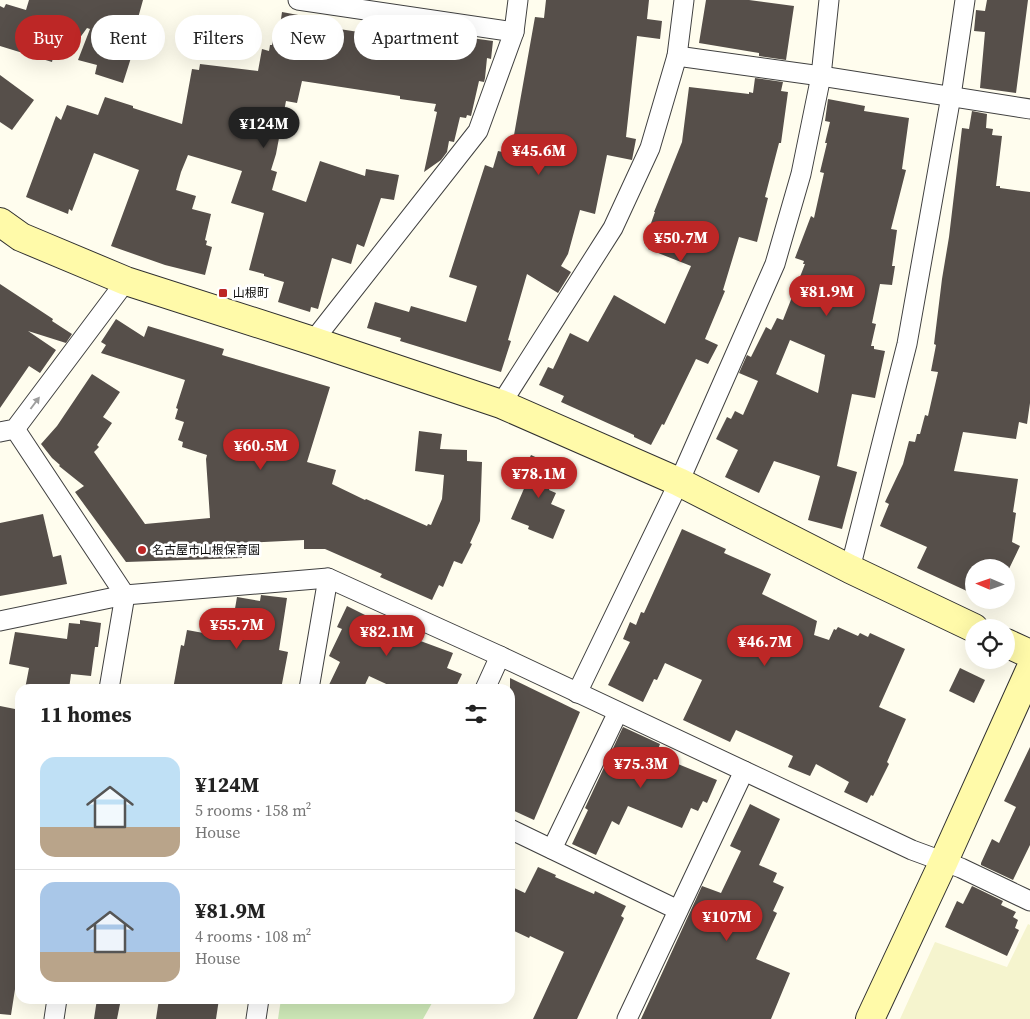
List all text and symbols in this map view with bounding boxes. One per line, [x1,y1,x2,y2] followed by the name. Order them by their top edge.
[15,15,81,60] chip: Buy
[91,15,165,60] chip: Rent
[175,15,262,60] chip: Filters
[272,15,344,60] chip: New
[354,15,477,60] chip: Apartment
[229,106,299,149] pin: ¥124M
[239,112,289,134] text: ¥124M
[498,134,580,176] pin: ¥45.6M
[512,139,566,161] text: ¥45.6M
[640,220,722,263] pin: ¥50.7M
[654,226,708,248] text: ¥50.7M
[786,274,868,317] pin: ¥81.9M
[800,280,854,302] text: ¥81.9M
[233,285,269,301] place label: 山根町
[217,287,229,299] marker: 山根町
[30,396,40,410] one-way arrow
[220,428,302,471] pin: ¥60.5M
[234,434,288,456] text: ¥60.5M
[498,456,580,499] pin: ¥78.1M
[512,462,566,484] text: ¥78.1M
[152,542,260,558] place label: 名古屋市山根保育園
[136,544,148,556] marker: 名古屋市山根保育園
[965,559,1015,609] north arrow
[965,559,1015,669] map controls
[196,608,278,650] pin: ¥55.7M
[210,613,264,635] text: ¥55.7M
[346,614,428,657] pin: ¥82.1M
[965,619,1015,669] button: locate
[360,620,414,642] text: ¥82.1M
[724,624,806,667] pin: ¥46.7M
[738,630,792,652] text: ¥46.7M
[40,700,132,729] text: 11 homes
[462,700,490,728] icon: filters
[600,746,682,789] pin: ¥75.3M
[614,752,668,774] text: ¥75.3M
[195,770,259,799] text: ¥124M
[80,777,140,837] icon: home
[195,799,311,821] text: 5 rooms · 158 m²
[195,821,240,843] text: House
[195,896,266,925] text: ¥81.9M
[692,900,762,942] pin: ¥107M
[80,902,140,962] icon: home
[702,905,752,927] text: ¥107M
[195,925,311,947] text: 4 rooms · 108 m²
[195,947,240,969] text: House

